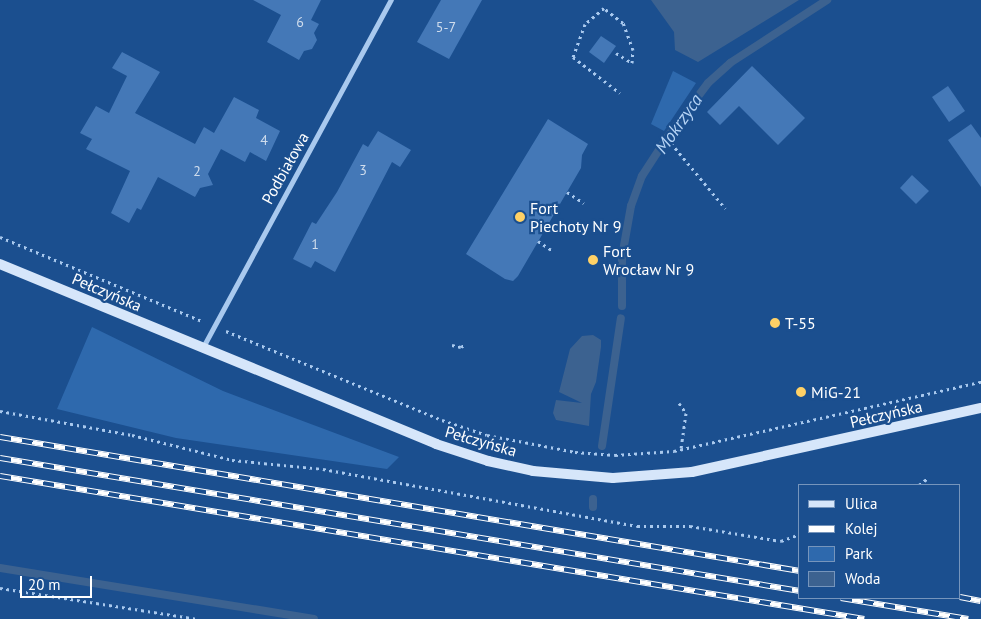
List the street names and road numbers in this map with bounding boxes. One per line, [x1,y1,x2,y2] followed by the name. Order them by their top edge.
[257,129,313,207] street label: Podbiałowa
[69,269,145,315] street label: Pełczyńska
[848,396,924,432] street label: Pełczyńska
[443,422,519,460] street label: Pełczyńska

